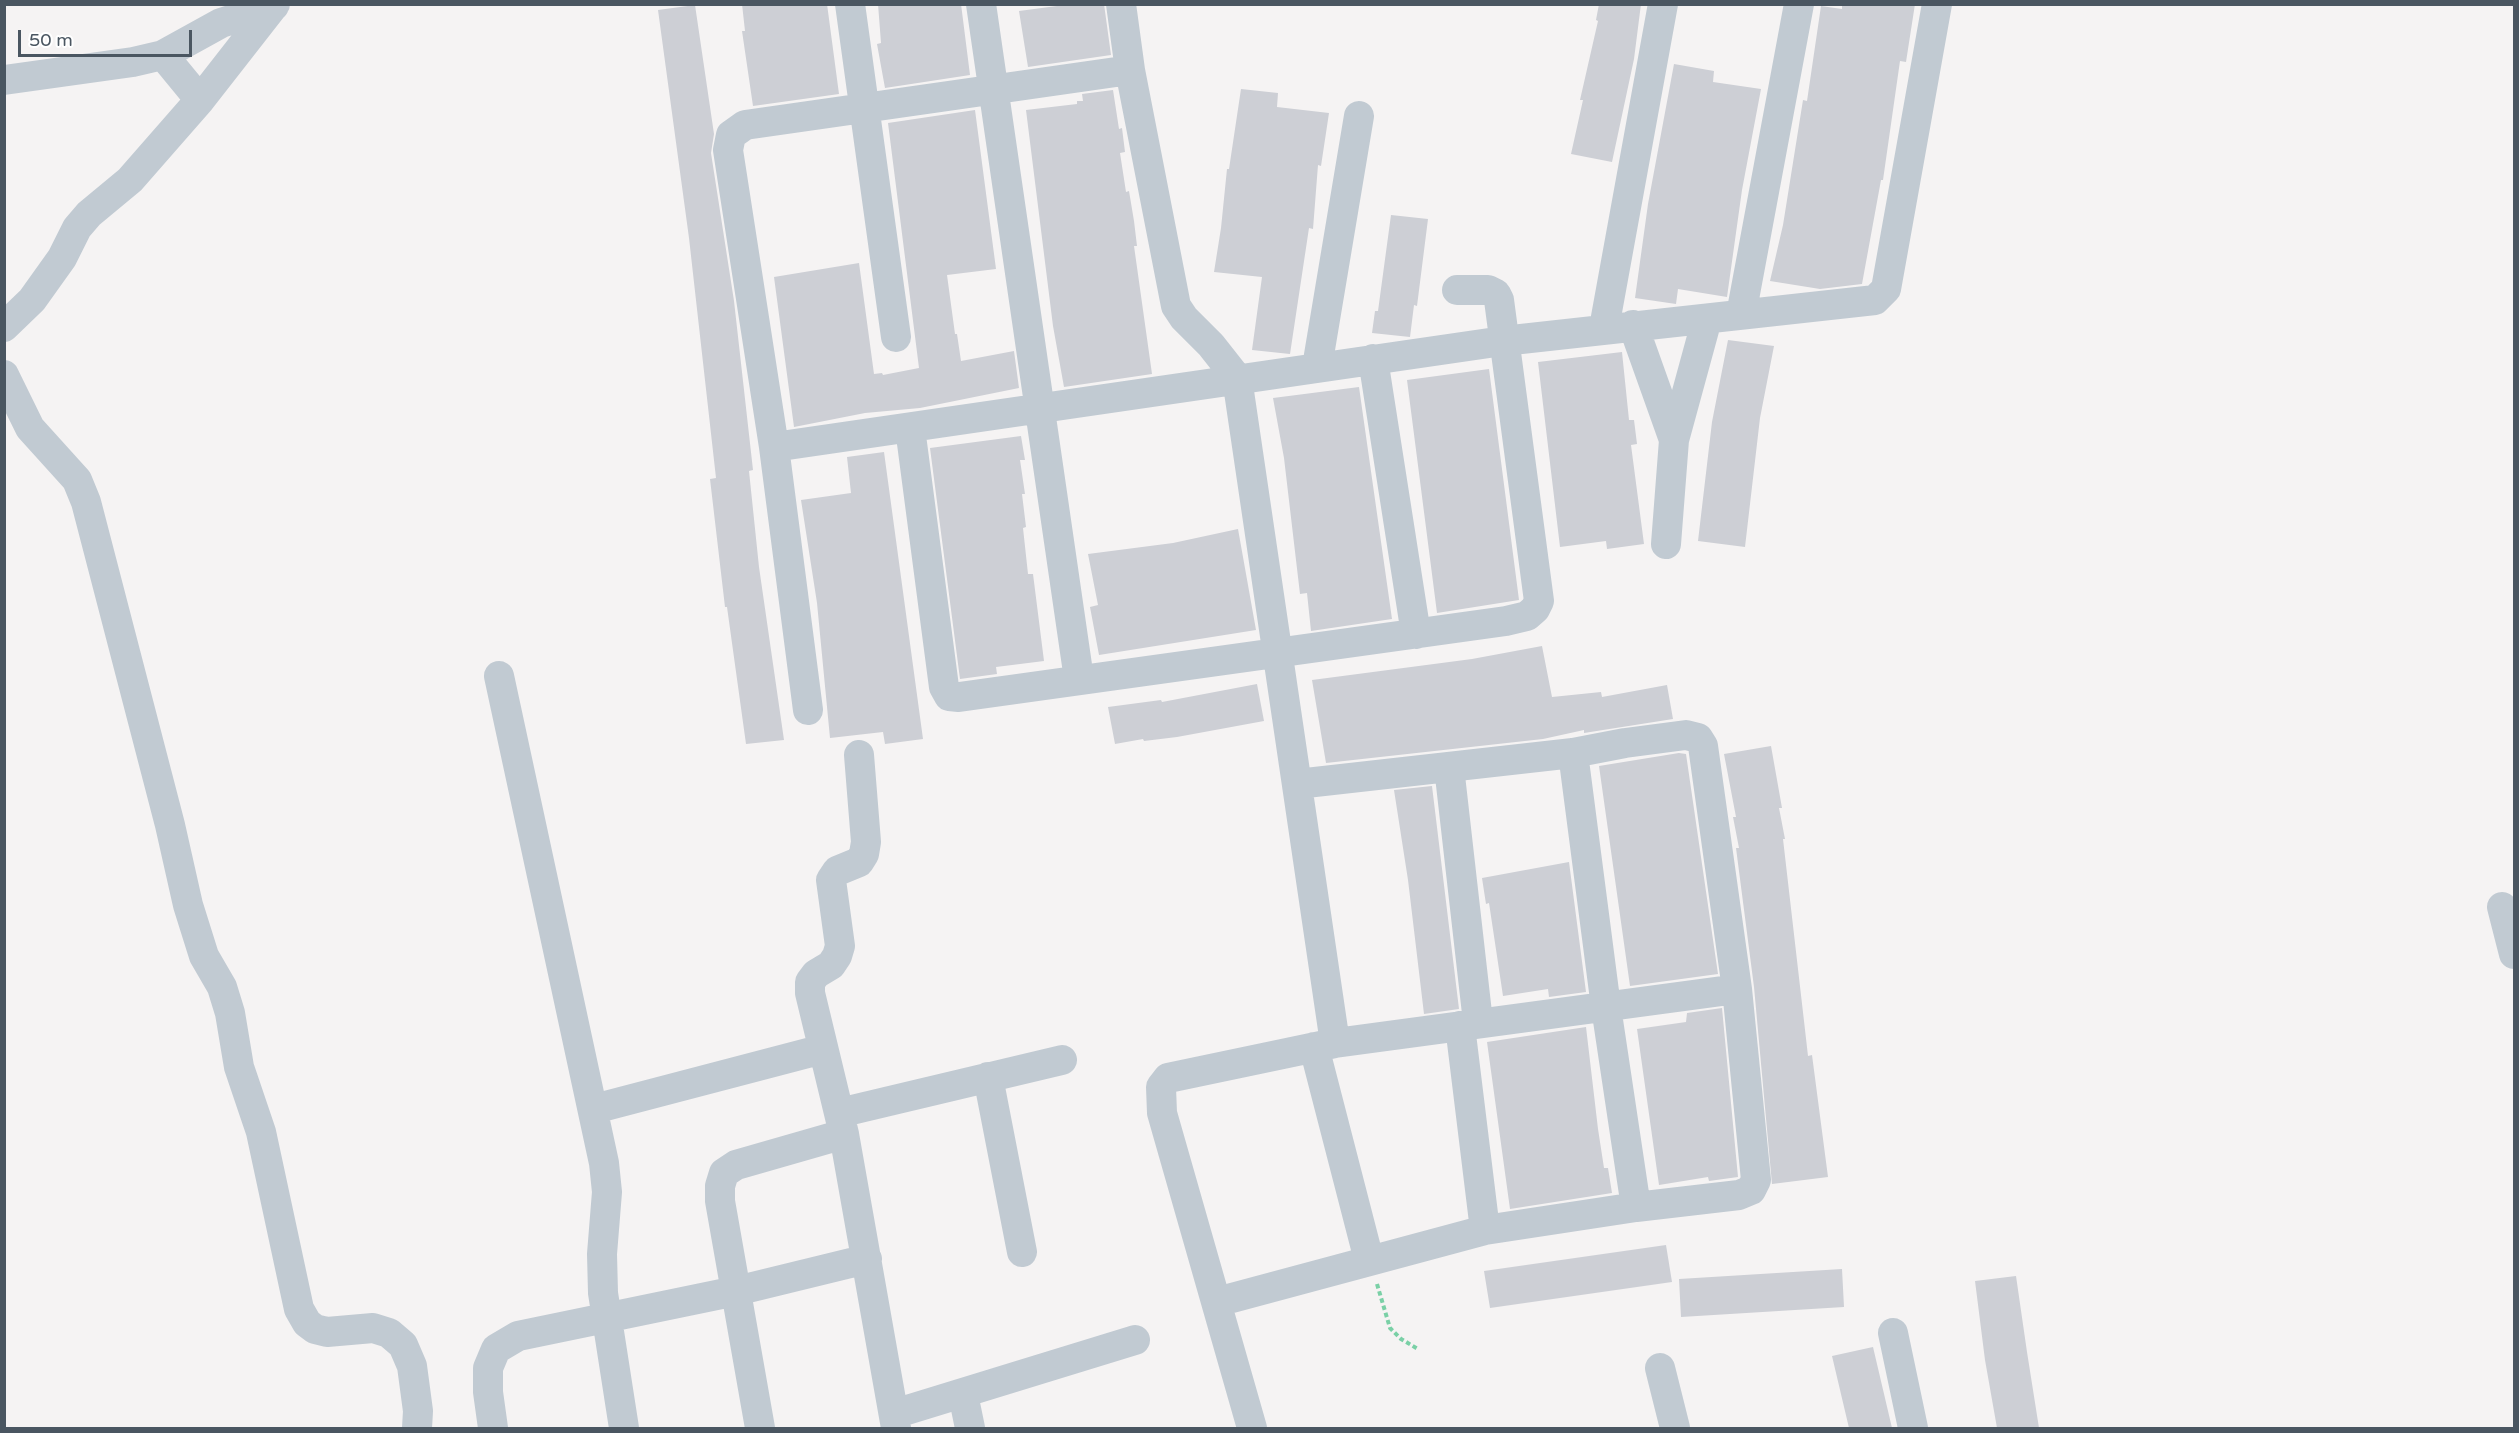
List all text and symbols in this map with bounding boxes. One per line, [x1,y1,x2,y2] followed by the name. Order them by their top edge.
[21,18,195,56] scale bar
[29,29,73,51] text: 50 m

